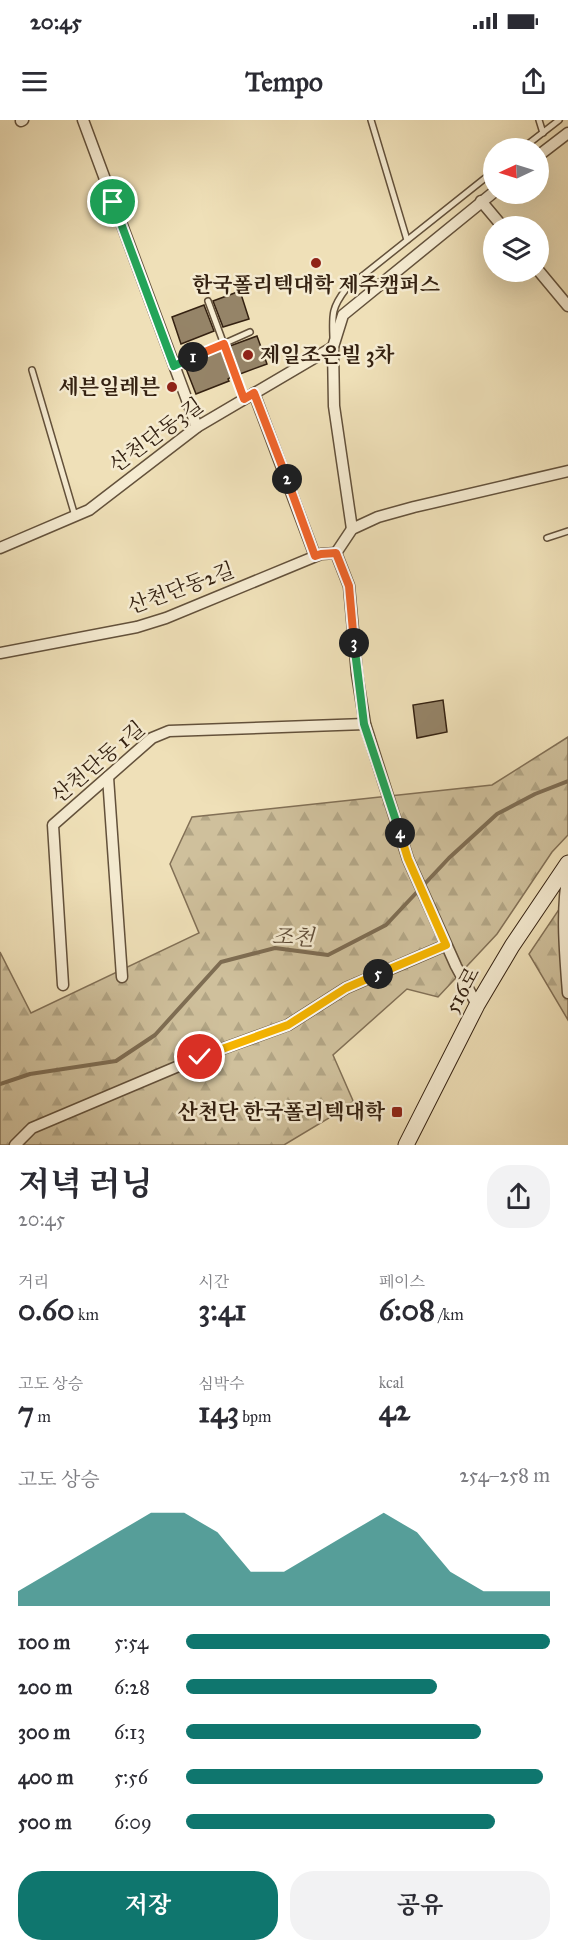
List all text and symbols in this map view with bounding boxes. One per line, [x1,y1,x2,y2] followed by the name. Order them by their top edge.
[30,8,82,35] text: 20:45
[18,65,51,98] icon: menu
[245,65,323,98] text: Tempo
[517,65,550,98] icon: share
[483,138,549,204] north arrow
[483,138,549,282] map controls
[87,176,138,227] pin
[96,185,129,218] icon: arrive
[483,216,549,282] button: layers
[309,256,323,270] marker: 한국폴리텍대학 제주캠퍼스
[192,272,440,298] place label: 한국폴리텍대학 제주캠퍼스
[178,342,208,372] pin: 1
[260,342,395,368] place label: 제일조은빌 3차
[190,347,196,366] text: 1
[241,348,255,362] marker: 제일조은빌 3차
[59,374,160,400] place label: 세븐일레븐
[165,380,179,394] marker: 세븐일레븐
[104,392,208,478] street label: 산천단동3길
[272,464,302,494] pin: 2
[283,469,291,488] text: 2
[124,557,238,619] street label: 산천단동2길
[339,628,369,658] pin: 3
[351,633,357,652] text: 3
[46,715,150,809] street label: 산천단동 1길
[385,818,415,848] pin: 4
[396,823,404,842] text: 4
[271,923,316,951] water label: 조천
[363,959,393,989] pin: 5
[439,962,485,1018] street label: 516로
[374,964,382,983] text: 5
[174,1031,225,1082] pin
[183,1040,216,1073] icon: check
[178,1099,386,1125] place label: 산천단 한국폴리텍대학
[390,1105,404,1119] marker: 산천단 한국폴리텍대학
[18,1164,153,1204] text: 저녁 러닝
[487,1165,550,1228] button: share
[18,1207,65,1231] text: 20:45
[18,1272,49,1291] text: 거리
[198,1272,229,1291] text: 시간
[379,1272,425,1291] text: 페이스
[18,1292,75,1328] text: 0.60
[198,1292,246,1328] text: 3:41
[379,1292,435,1328] text: 6:08
[75,1305,99,1324] text: km
[435,1305,464,1324] text: /km
[379,1373,404,1392] text: kcal
[18,1374,83,1393] text: 고도 상승
[198,1374,245,1393] text: 심박수
[379,1392,410,1428] text: 42
[18,1394,34,1430] text: 7
[198,1394,239,1430] text: 143
[34,1407,51,1426] text: m
[239,1407,272,1426] text: bpm
[459,1463,550,1487] text: 254–258 m
[18,1467,100,1491] text: 고도 상승
[18,1630,70,1654] text: 100 m
[114,1630,148,1654] text: 5:54
[18,1675,72,1699] text: 200 m
[114,1675,150,1699] text: 6:28
[18,1720,70,1744] text: 300 m
[114,1720,145,1744] text: 6:13
[18,1765,74,1789] text: 400 m
[114,1765,148,1789] text: 5:56
[18,1810,72,1834] text: 500 m
[114,1810,152,1834] text: 6:09
[18,1871,278,1940] button: 저장
[290,1871,550,1940] button: 공유

